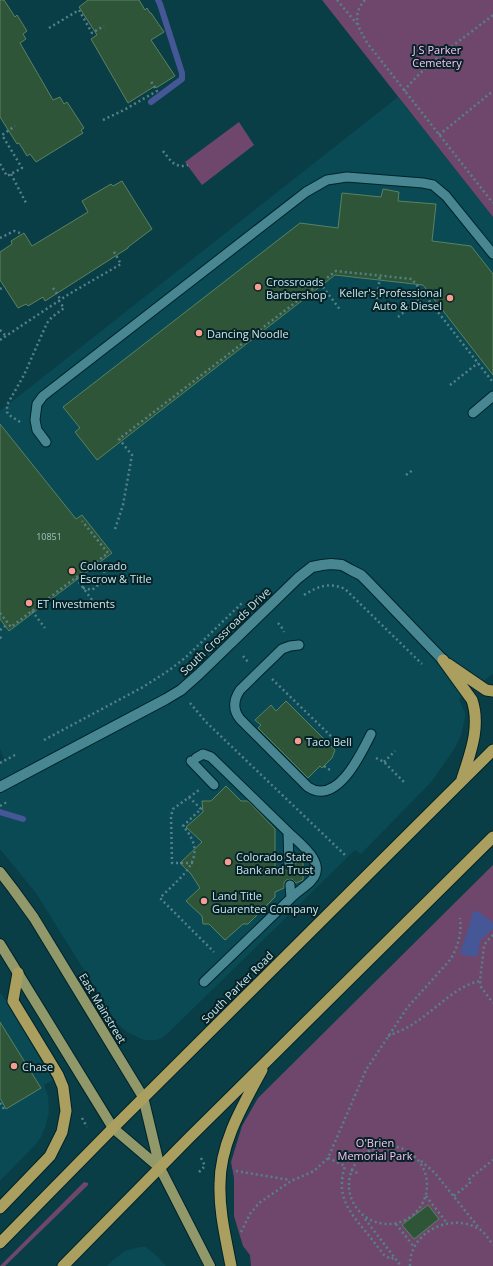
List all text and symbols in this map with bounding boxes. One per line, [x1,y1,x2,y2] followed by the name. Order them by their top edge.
[412,42,462,70] park label: J S Parker Cemetery
[266,274,327,302] place label: Crossroads Barbershop
[253,282,263,292] marker: Crossroads Barbershop
[339,285,442,313] place label: Keller's Professional Auto & Diesel
[445,293,455,303] marker: Keller's Professional Auto & Diesel
[207,326,289,341] place label: Dancing Noodle
[194,328,204,338] marker: Dancing Noodle
[36,530,62,543] house number: 10851
[80,558,152,586] place label: Colorado Escrow & Title
[67,566,77,576] marker: Colorado Escrow & Title
[176,584,274,678] street label: South Crossroads Drive
[37,596,115,611] place label: ET Investments
[24,598,34,608] marker: ET Investments
[306,734,352,749] place label: Taco Bell
[293,736,303,746] marker: Taco Bell
[236,849,314,877] place label: Colorado State Bank and Trust
[223,857,233,867] marker: Colorado State Bank and Trust
[212,888,319,916] place label: Land Title Guarentee Company
[199,896,209,906] marker: Land Title Guarentee Company
[198,948,276,1026] street label: South Parker Road
[76,970,130,1046] street label: East Mainstreet
[22,1059,53,1074] place label: Chase
[9,1061,19,1071] marker: Chase
[338,1135,413,1163] park label: O'Brien Memorial Park

